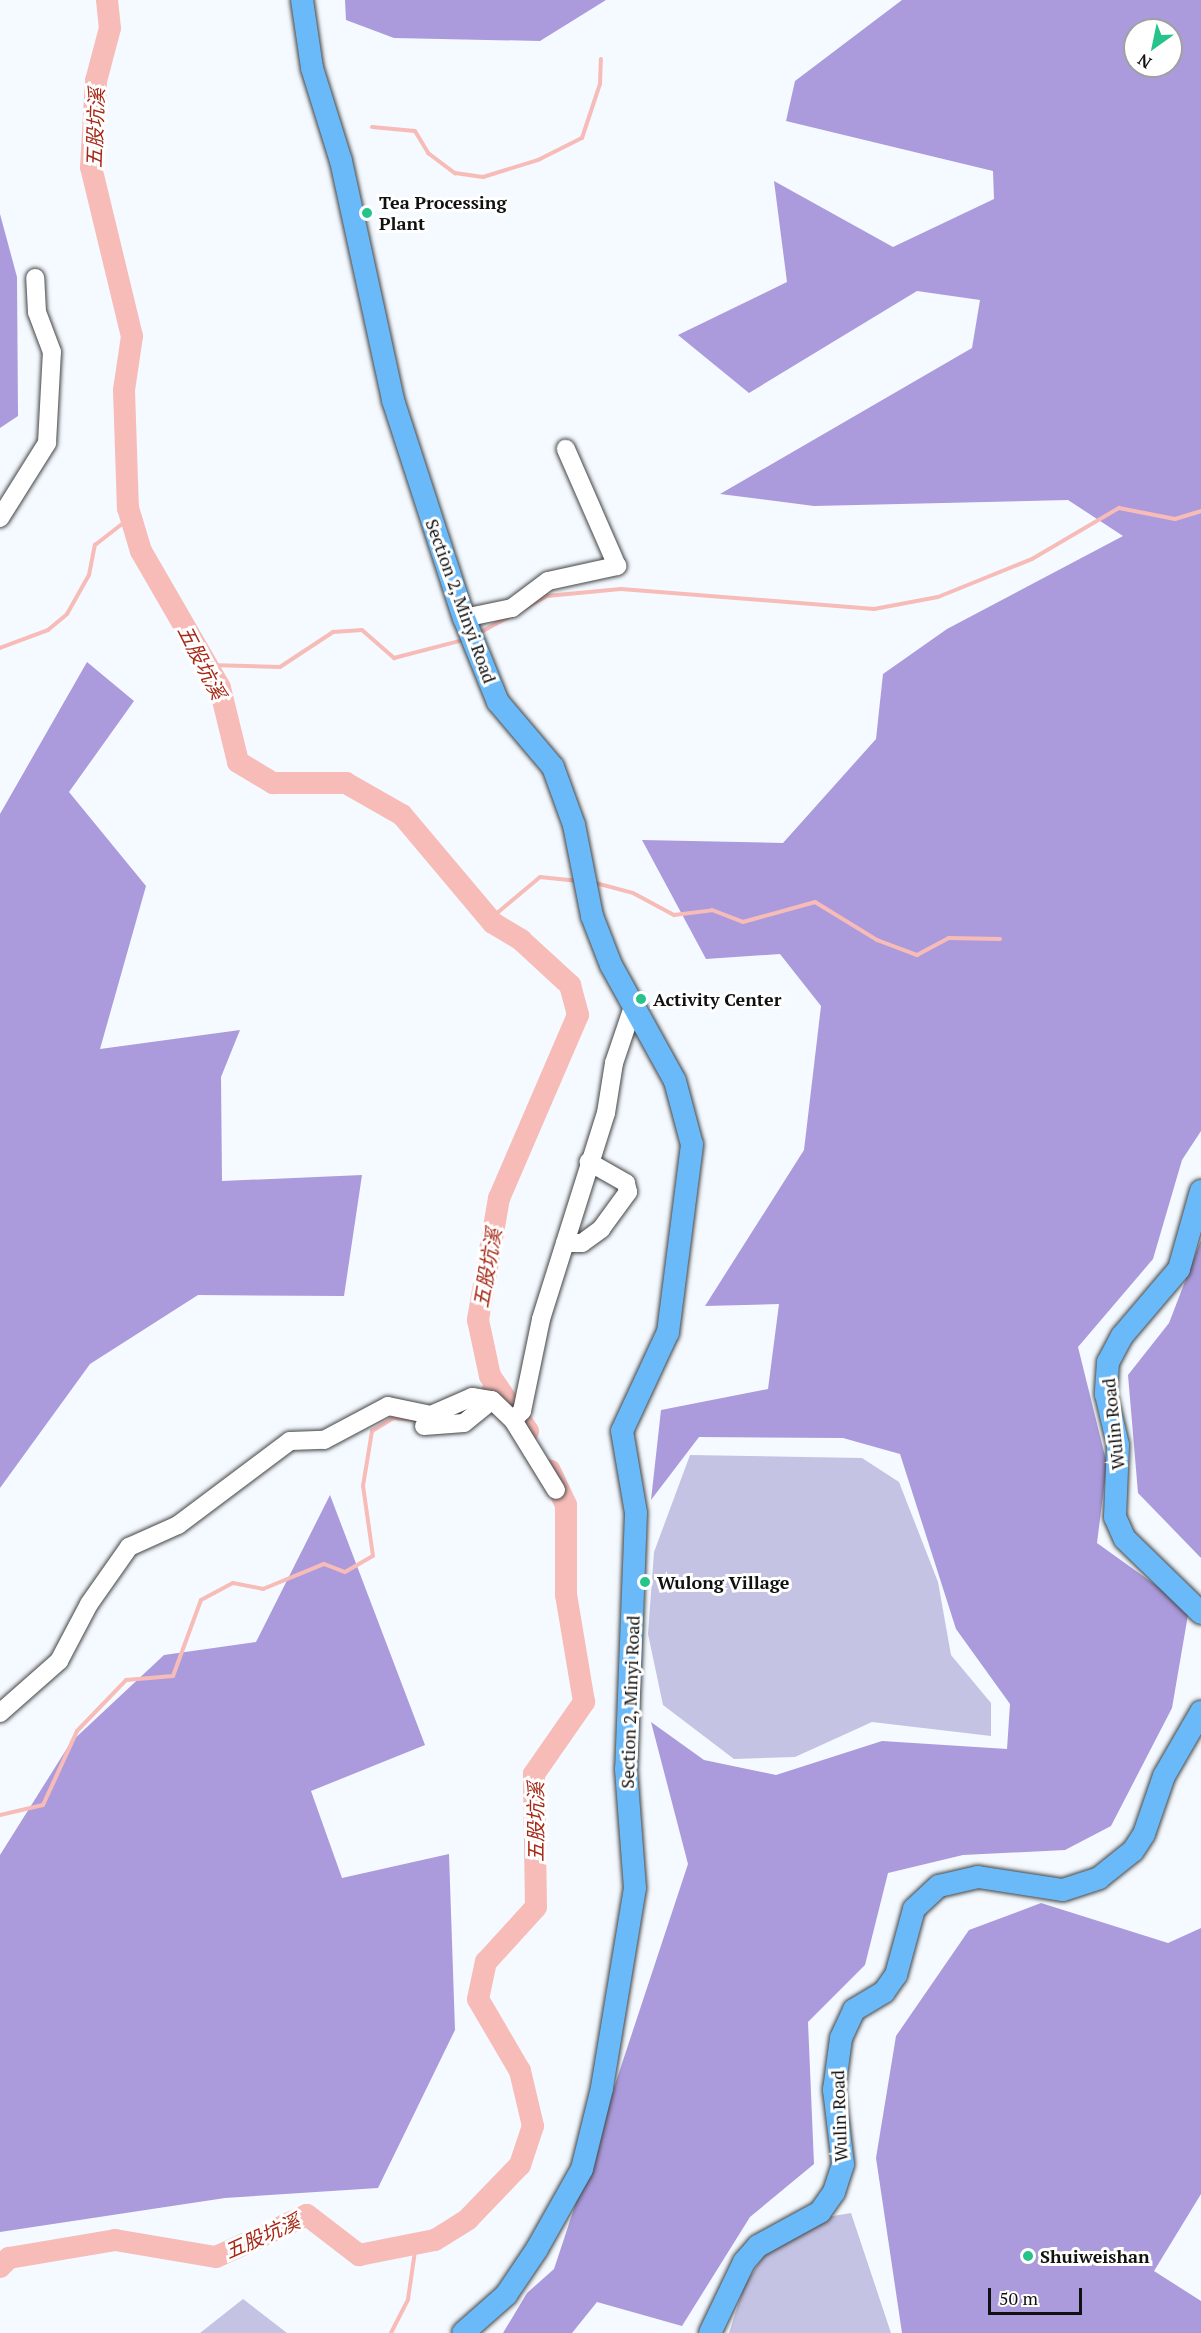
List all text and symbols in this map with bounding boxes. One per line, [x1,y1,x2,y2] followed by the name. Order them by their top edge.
[1123,18,1183,78] north arrow
[1133,49,1155,74] text: N
[82,88,108,168] water label: 五股坑溪
[379,192,507,234] place label: Tea Processing Plant
[360,206,374,220] marker: Tea Processing Plant
[421,516,501,686] street label: Section 2, Minyi Road
[173,621,231,703] water label: 五股坑溪
[653,988,781,1010] place label: Activity Center
[634,992,648,1006] marker: Activity Center
[468,1227,506,1309] water label: 五股坑溪
[1097,1377,1129,1471] street label: Wulin Road
[657,1571,790,1593] place label: Wulong Village
[638,1575,652,1589] marker: Wulong Village
[616,1615,644,1789] street label: Section 2, Minyi Road
[523,1782,547,1862] water label: 五股坑溪
[827,2070,851,2162] street label: Wulin Road
[221,2209,303,2263] water label: 五股坑溪
[1040,2245,1150,2267] place label: Shuiweishan
[1021,2249,1035,2263] marker: Shuiweishan
[991,2276,1086,2314] scale bar
[999,2286,1038,2310] text: 50 m

